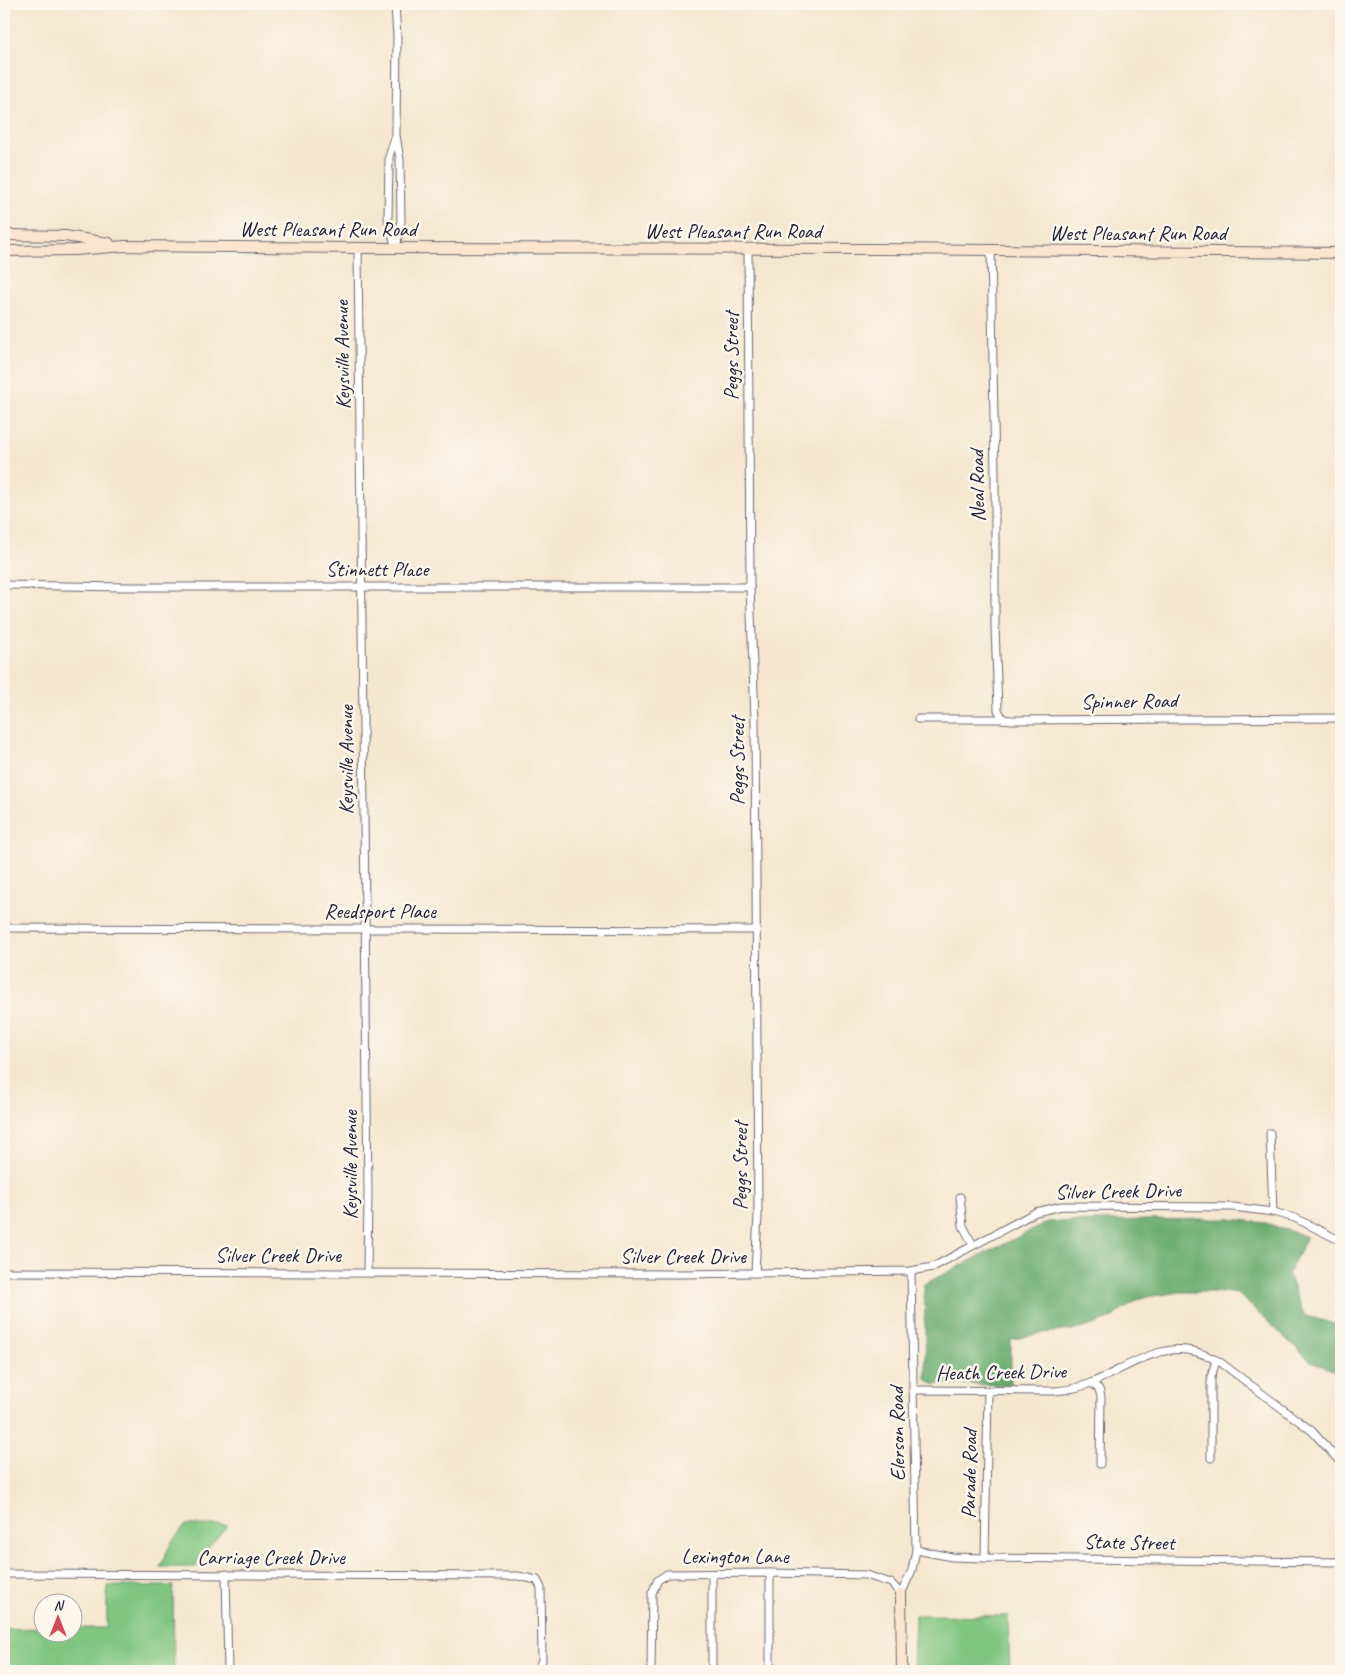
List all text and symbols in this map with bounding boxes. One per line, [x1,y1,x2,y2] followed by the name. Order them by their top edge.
[240,216,420,242] street label: West Pleasant Run Road
[645,218,825,244] street label: West Pleasant Run Road
[1050,220,1230,246] street label: West Pleasant Run Road
[328,299,356,410] street label: Keysville Avenue
[718,309,744,400] street label: Peggs Street
[963,446,991,522] street label: Neal Road
[326,556,430,582] street label: Stinnett Place
[1081,687,1181,715] street label: Spinner Road
[333,704,359,815] street label: Keysville Avenue
[724,714,750,805] street label: Peggs Street
[324,898,437,924] street label: Reedsport Place
[337,1109,363,1220] street label: Keysville Avenue
[727,1119,753,1210] street label: Peggs Street
[1055,1177,1182,1205] street label: Silver Creek Drive
[215,1242,342,1268] street label: Silver Creek Drive
[620,1243,747,1269] street label: Silver Creek Drive
[936,1358,1067,1386] street label: Heath Creek Drive
[883,1383,911,1481] street label: Elerson Road
[955,1426,983,1519] street label: Parade Road
[1083,1528,1177,1556] street label: State Street
[681,1543,790,1569] street label: Lexington Lane
[197,1544,346,1570] street label: Carriage Creek Drive
[32,1592,82,1642] north arrow
[54,1597,65,1614] text: N

